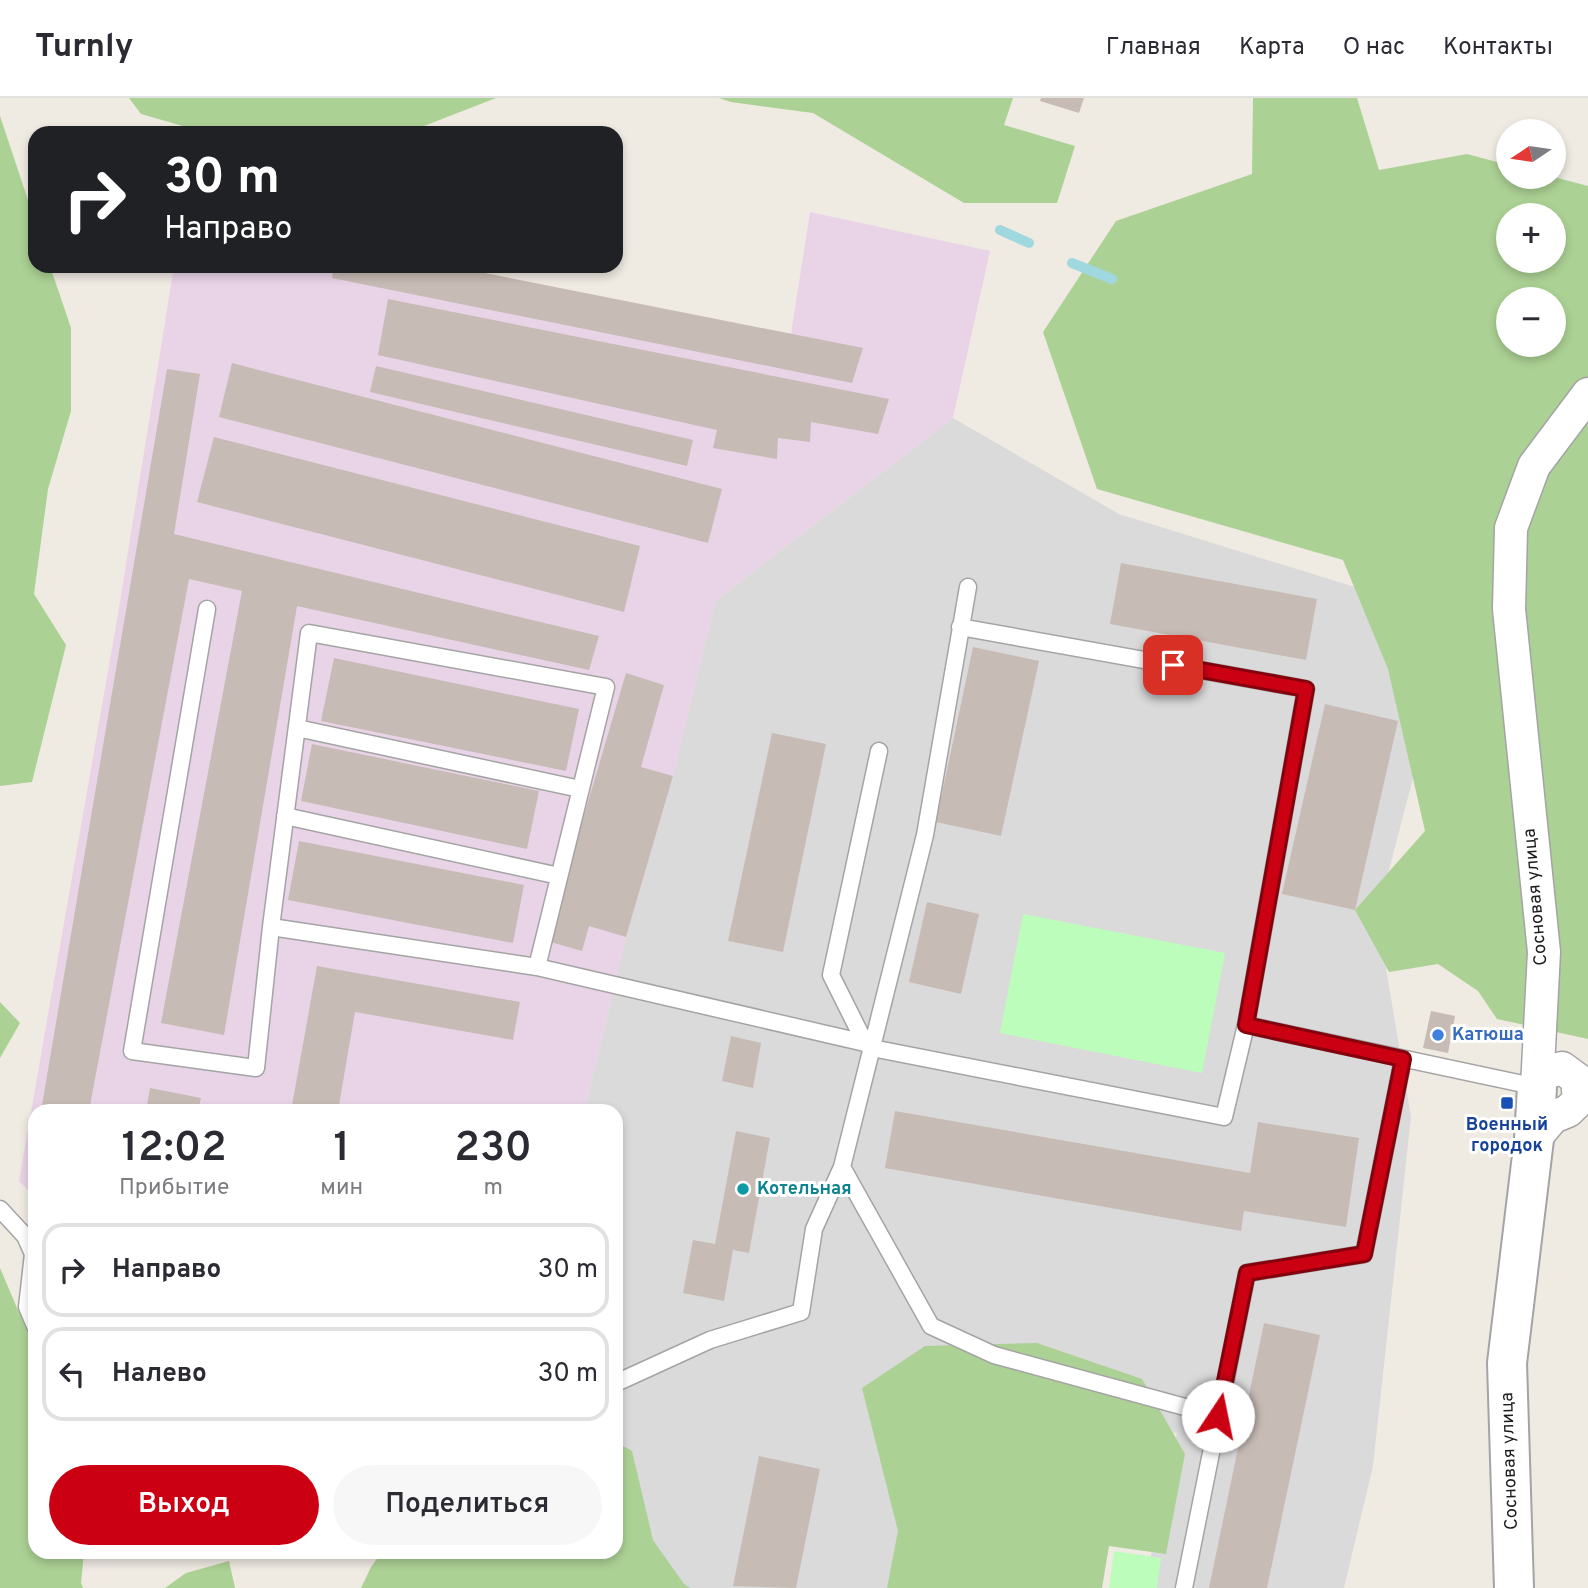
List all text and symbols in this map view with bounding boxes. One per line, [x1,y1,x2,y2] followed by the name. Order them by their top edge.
[35,27,133,69] text: Turnly
[1106,33,1201,63] text: Главная
[1239,33,1305,63] text: Карта
[1343,33,1405,63] text: О нас
[1443,33,1553,63] text: Контакты
[1496,119,1566,189] north arrow
[1496,119,1566,357] map controls
[164,149,280,211] text: 30 m
[49,154,140,245] icon: right
[1496,203,1566,273] button: +
[164,210,292,250] text: Направо
[1496,287,1566,357] button: −
[1143,635,1203,695] pin
[1154,646,1192,684] icon: arrive
[1519,827,1553,967] street label: Сосновая улица
[1452,1024,1524,1047] place label: Катюша
[1430,1027,1446,1043] marker: Катюша
[1499,1095,1515,1111] marker: Военный городок
[1466,1114,1548,1158] place label: Военный городок
[122,1123,227,1176] text: 12:02
[334,1123,350,1176] text: 1
[454,1123,532,1176] text: 230
[119,1174,229,1203] text: Прибытие
[320,1174,363,1203] text: мин
[483,1174,503,1203] text: m
[757,1178,852,1201] place label: Котельная
[735,1181,751,1197] marker: Котельная
[53,1251,91,1289] icon: right
[112,1254,221,1287] text: Направо
[538,1254,598,1287] text: 30 m
[53,1355,91,1393] icon: left
[112,1358,207,1391] text: Налево
[538,1358,598,1391] text: 30 m
[1181,1379,1255,1453] position arrow
[1496,1392,1524,1530] street label: Сосновая улица
[49,1465,319,1545] button: Выход
[333,1465,602,1545] button: Поделиться

